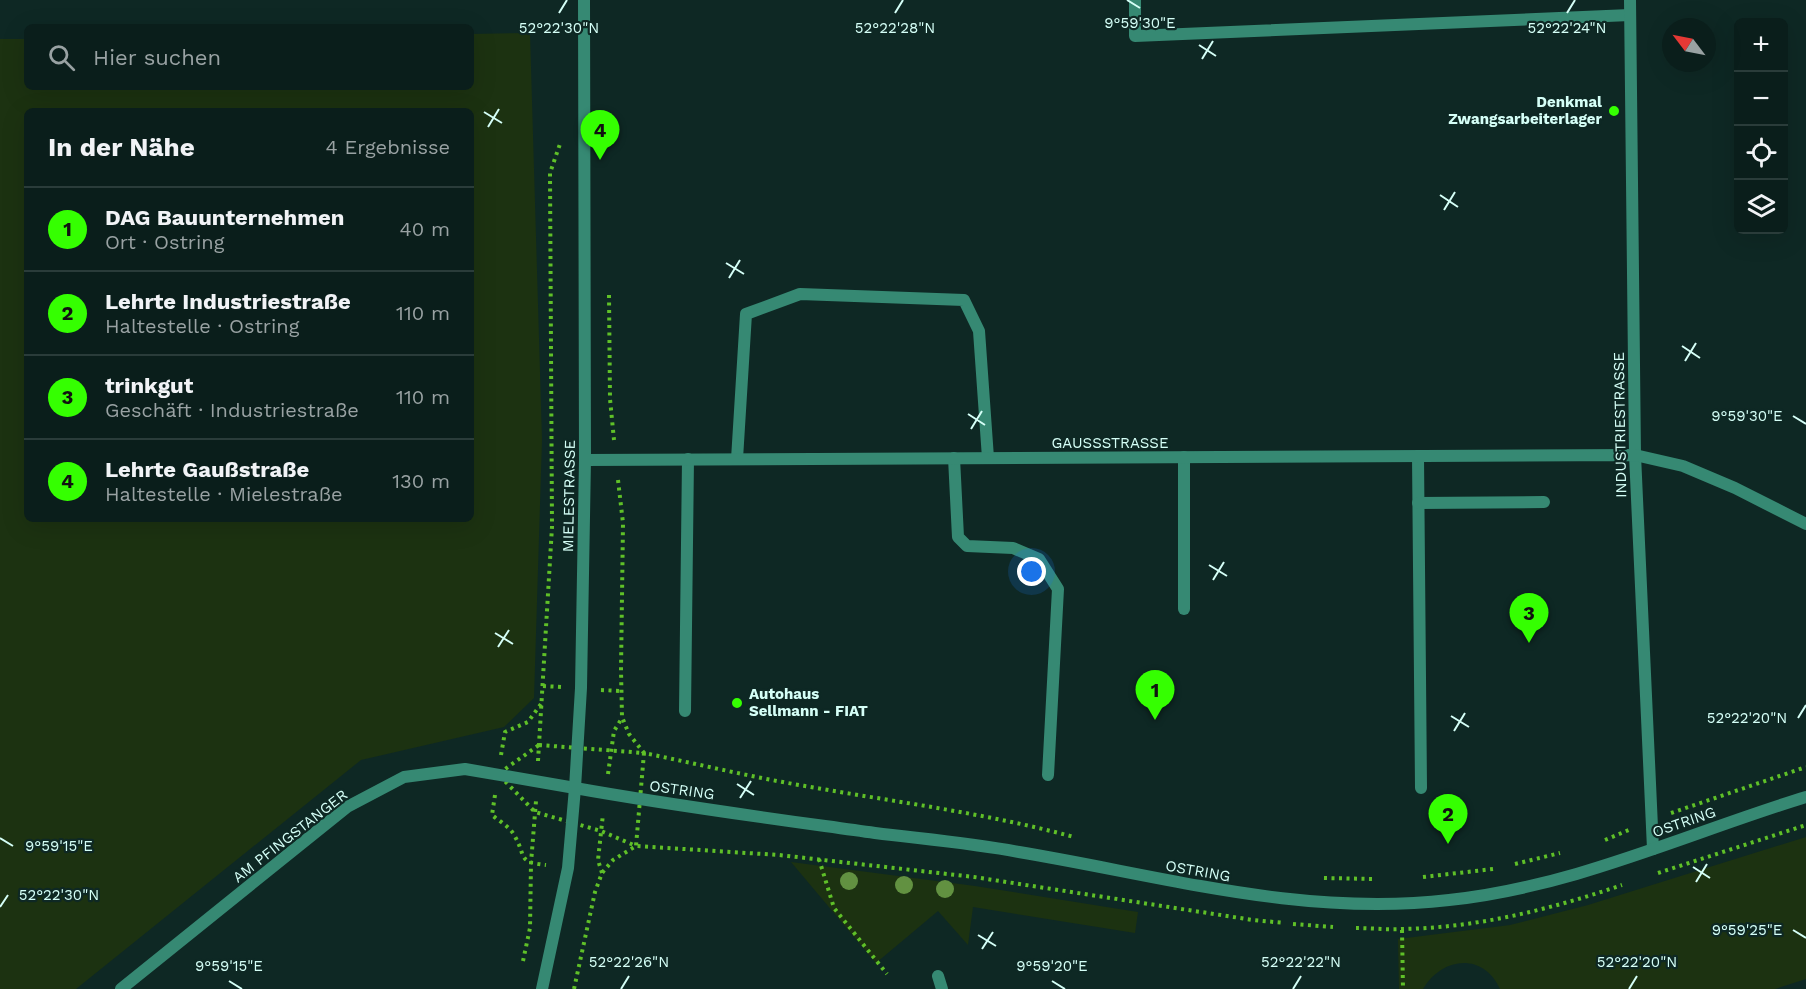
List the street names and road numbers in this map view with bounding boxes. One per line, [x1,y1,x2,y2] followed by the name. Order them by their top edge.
[1610,352,1630,498] street label: INDUSTRIESTRASSE
[1051,434,1169,452] street label: GAUSSSTRASSE
[559,440,579,552] street label: MIELESTRASSE
[648,777,716,803] street label: OSTRING
[229,786,351,886] street label: AM PFINGSTANGER
[1650,803,1718,841] street label: OSTRING
[1164,856,1232,886] street label: OSTRING

